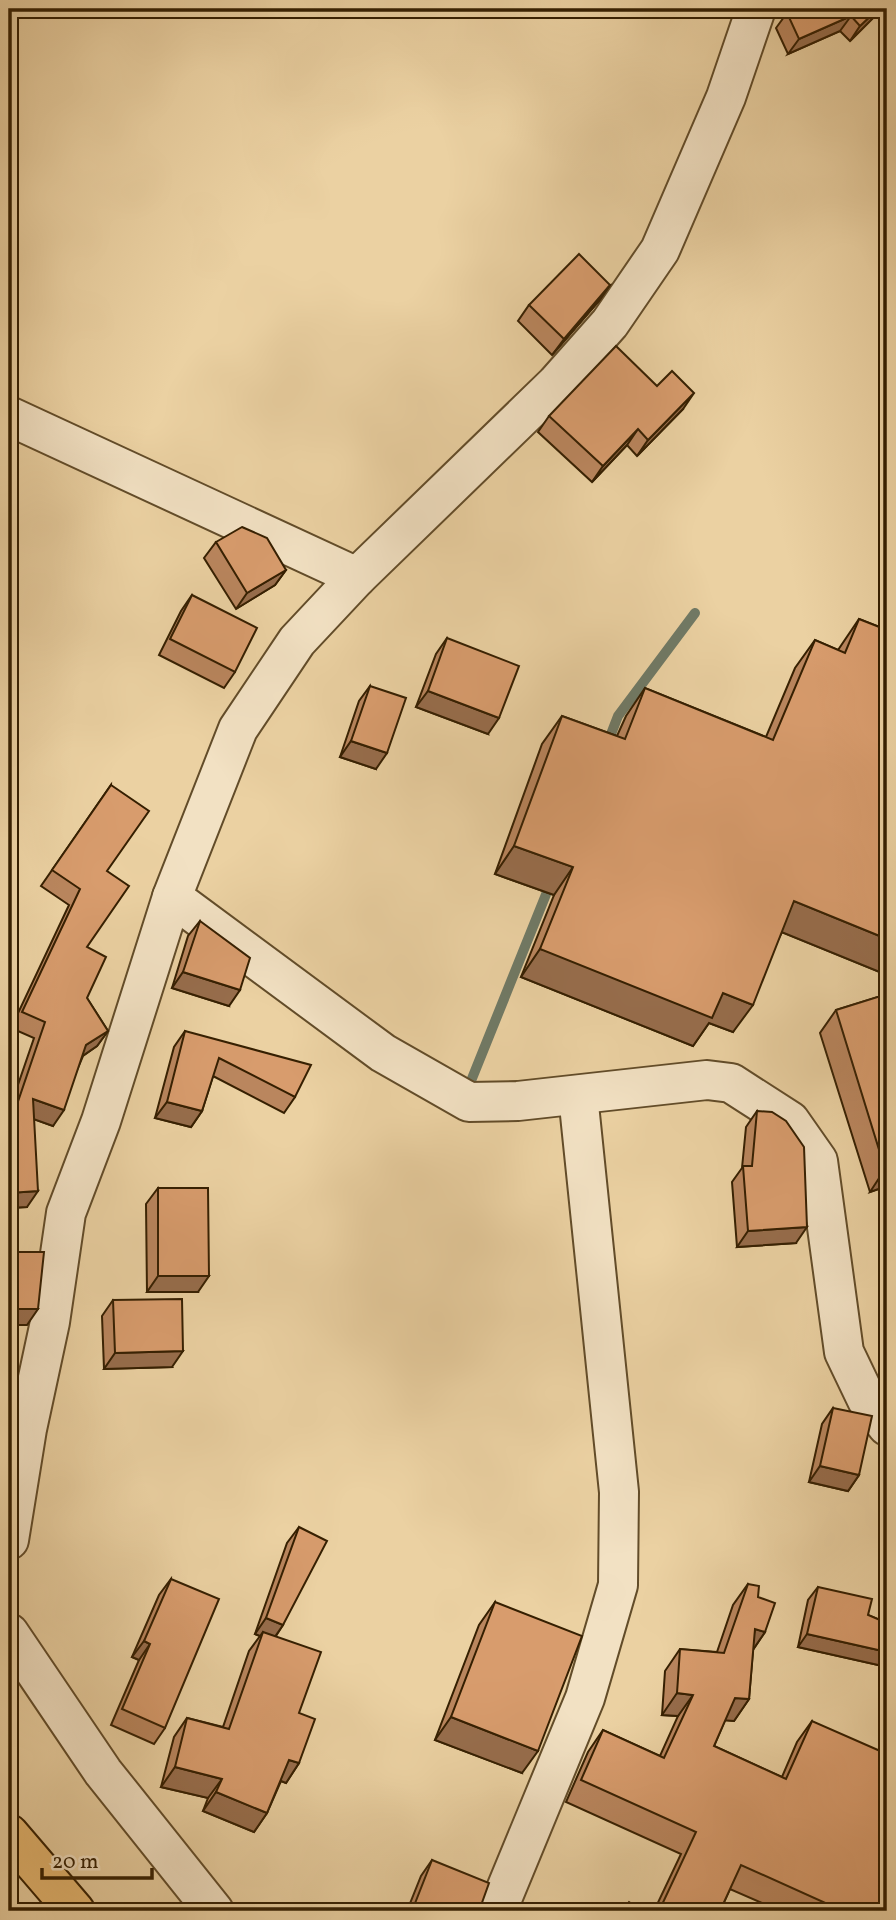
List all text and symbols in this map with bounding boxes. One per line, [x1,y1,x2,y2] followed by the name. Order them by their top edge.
[42,1836,152,1880] scale bar
[52,1848,98,1877] text: 20 m

